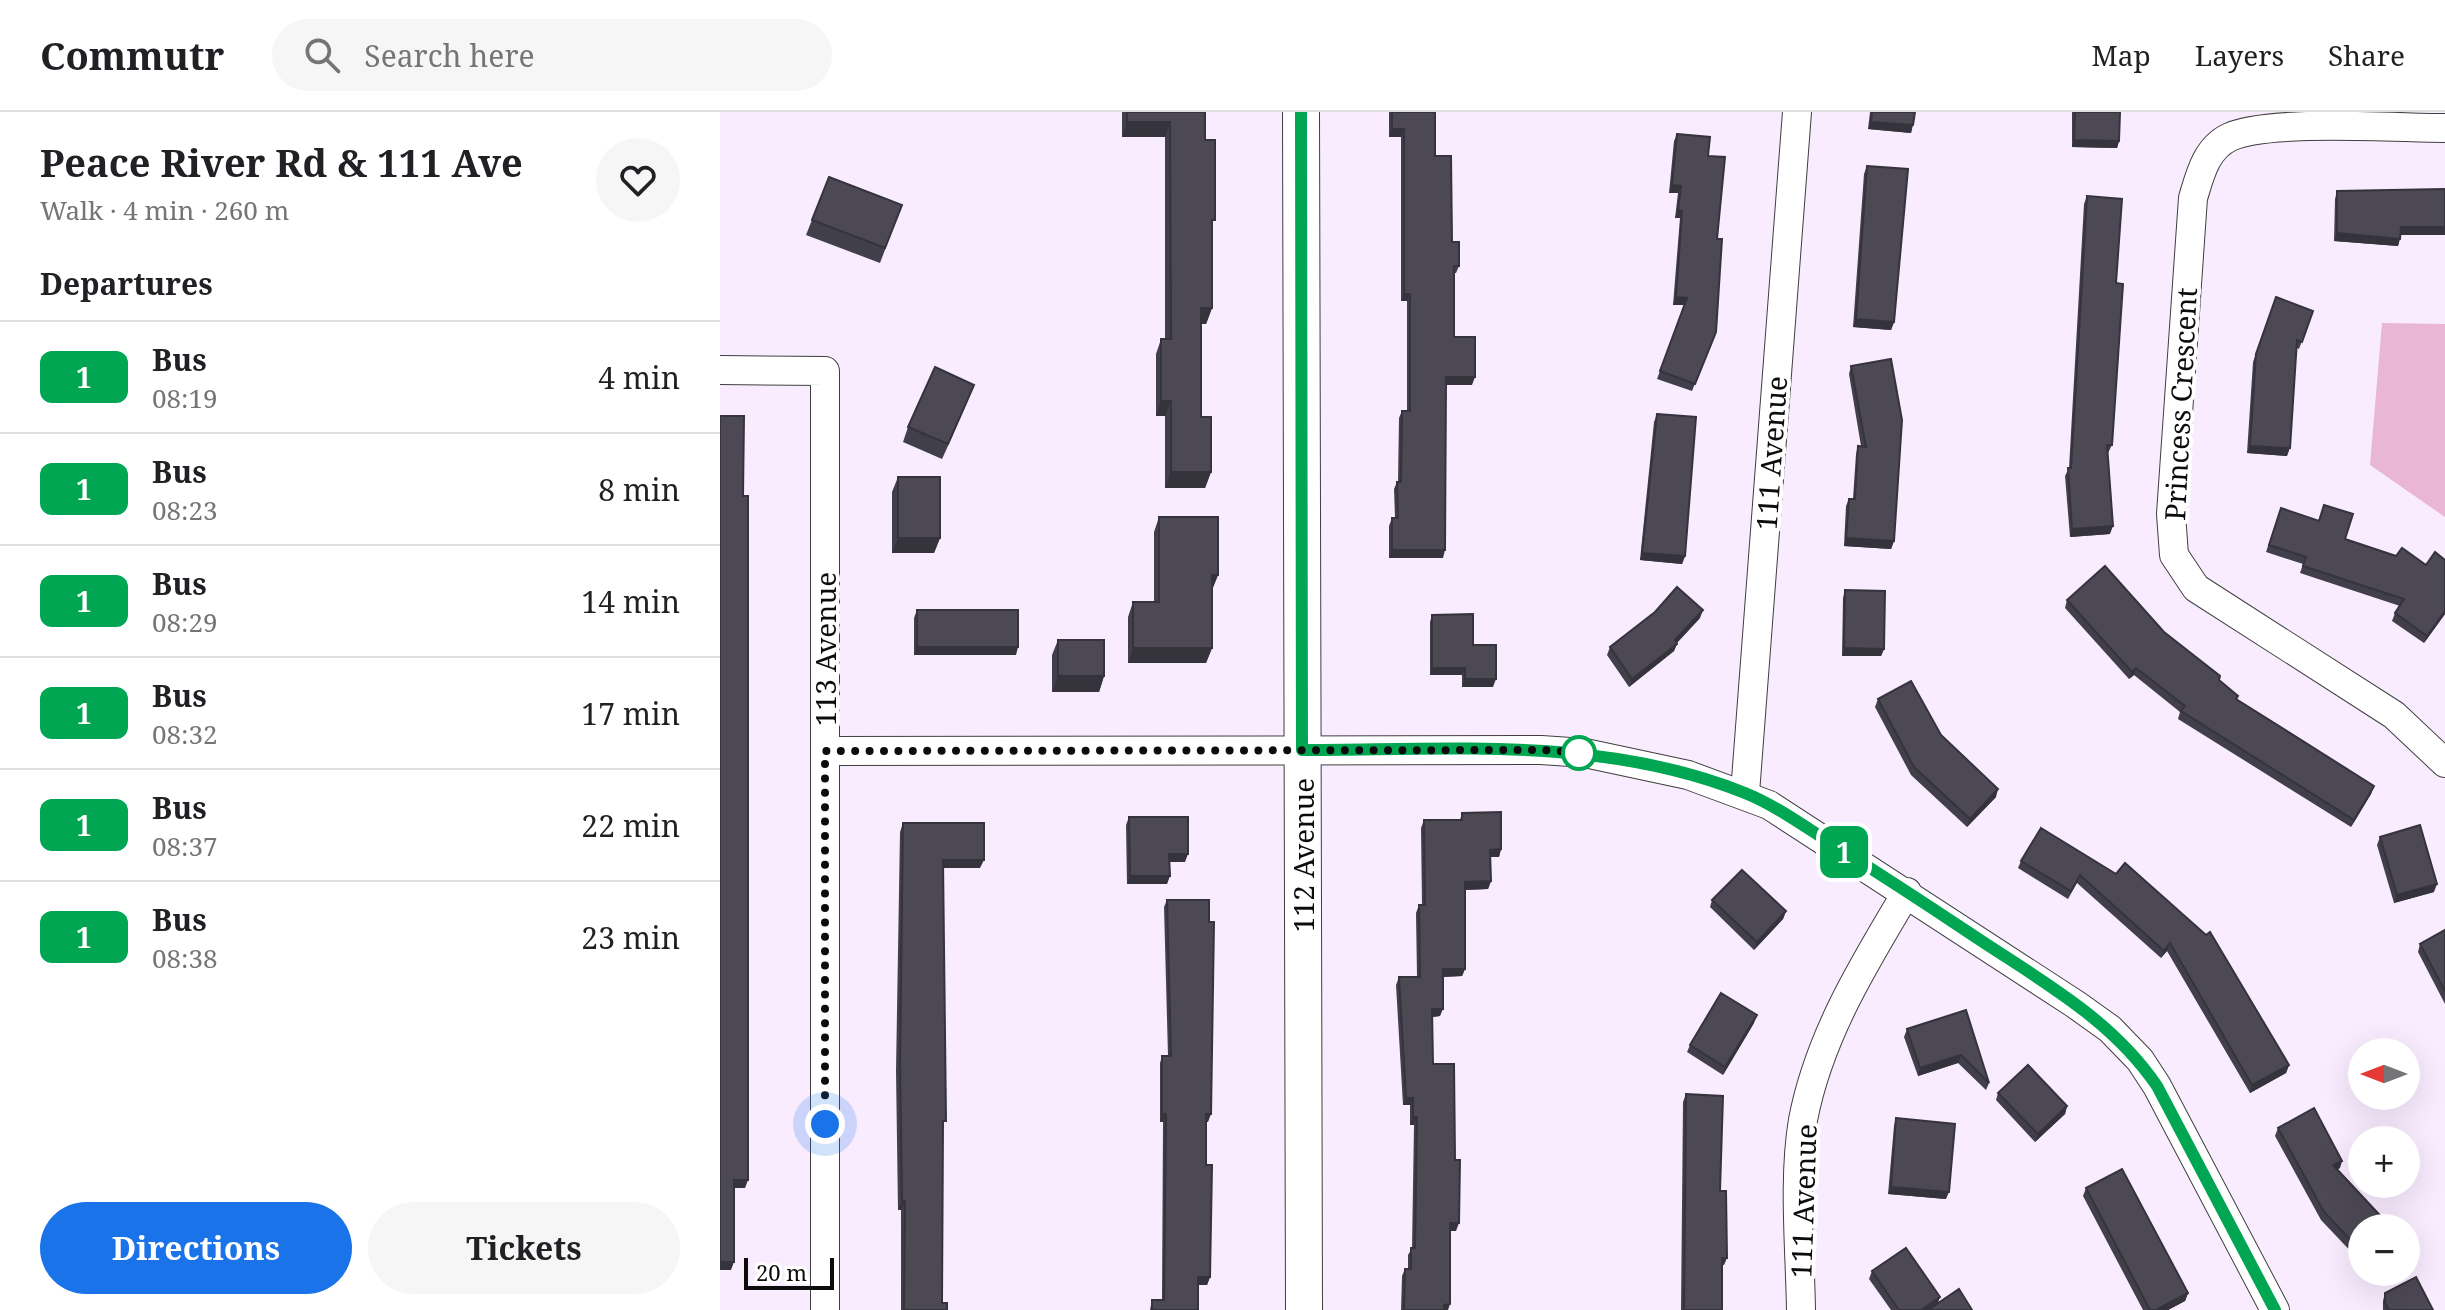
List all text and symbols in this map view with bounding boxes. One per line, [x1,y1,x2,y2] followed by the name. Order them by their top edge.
[272,19,832,91] search box
[40,29,224,81] text: Commutr
[300,33,344,77] icon: search
[364,35,535,76] text: Search here
[2092,36,2151,74] text: Map
[2195,36,2284,74] text: Layers
[2328,36,2405,74] text: Share
[40,136,523,188] text: Peace River Rd & 111 Ave
[596,138,680,222] button: heart
[40,192,289,228] text: Walk · 4 min · 260 m
[40,263,213,304] text: Departures
[2155,286,2205,521] street label: Princess Crescent
[152,339,207,380] text: Bus
[598,357,680,398] text: 4 min
[76,358,92,396] text: 1
[1747,375,1795,531] street label: 111 Avenue
[152,380,218,416] text: 08:19
[152,451,207,492] text: Bus
[598,469,680,510] text: 8 min
[76,470,92,508] text: 1
[152,492,218,528] text: 08:23
[152,563,207,604] text: Bus
[806,572,844,726] street label: 113 Avenue
[581,581,680,622] text: 14 min
[76,582,92,620] text: 1
[152,604,218,640] text: 08:29
[152,675,207,716] text: Bus
[581,693,680,734] text: 17 min
[76,694,92,732] text: 1
[152,716,218,752] text: 08:32
[1562,736,1596,770] unlabelled marker
[1284,778,1322,932] street label: 112 Avenue
[152,787,207,828] text: Bus
[581,805,680,846] text: 22 min
[76,806,92,844] text: 1
[1818,826,1870,878] line badge: 1
[152,828,218,864] text: 08:37
[1836,833,1852,871] text: 1
[152,899,207,940] text: Bus
[581,917,680,958] text: 23 min
[76,918,92,956] text: 1
[152,940,218,976] text: 08:38
[2348,1038,2420,1110] north arrow
[2348,1038,2420,1286] map controls
[805,1104,845,1144] your location
[1781,1123,1825,1279] street label: 111 Avenue
[2348,1126,2420,1198] button: +
[40,1202,352,1294] button: Directions
[368,1202,680,1294] button: Tickets
[2348,1214,2420,1286] button: −
[744,1254,834,1290] scale bar
[756,1257,807,1287] text: 20 m

